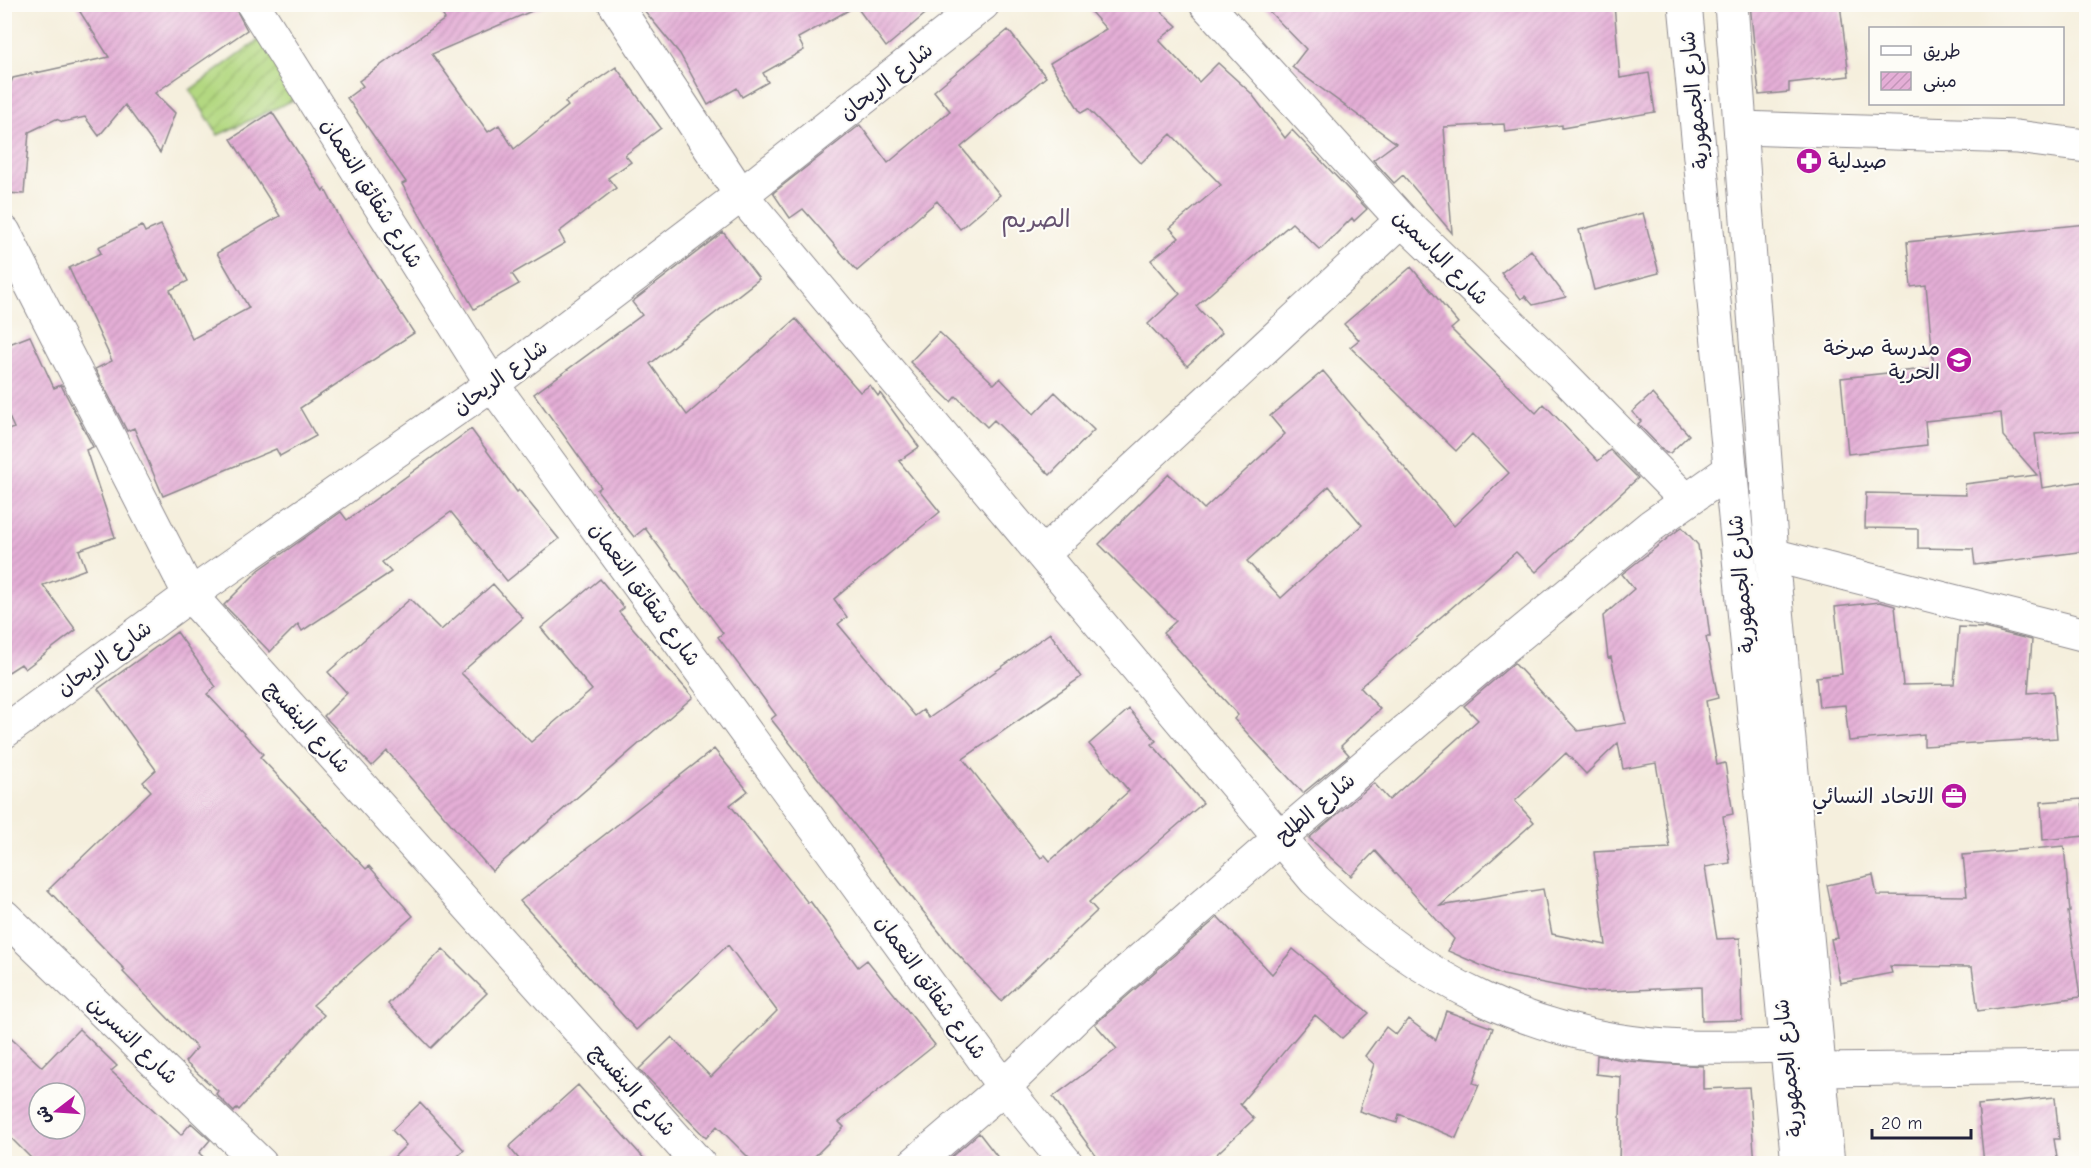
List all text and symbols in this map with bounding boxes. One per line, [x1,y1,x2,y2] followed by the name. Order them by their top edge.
[1869,27,2064,105] legend
[1675,29,1716,170] street label: شارع الجمهورية
[835,37,939,127] street label: شارع الريحان
[1923,41,1961,62] text: طريق
[1923,71,1957,92] text: مبنى
[314,114,428,274] street label: شارع شقائق النعمان
[1794,146,1824,176] pharmacy icon: صيدلية
[1828,149,1887,173] place label: صيدلية
[1386,204,1494,312] street label: شارع الياسمين
[1001,205,1071,237] district label: الصريم
[448,335,554,422] street label: شارع الريحان
[1824,336,1940,384] place label: مدرسة صرخة الحرية
[1944,345,1974,375] school or university icon: مدرسة صرخة الحرية
[1723,514,1762,654] street label: شارع الجمهورية
[582,517,705,672] street label: شارع شقائق النعمان
[52,616,158,703] street label: شارع الريحان
[258,676,356,780] street label: شارع البنفسج
[1270,768,1362,851] street label: شارع الطلح
[1939,781,1969,811] office icon: الاتحاد النسائي
[1812,784,1934,815] place label: الاتحاد النسائي
[868,910,991,1065] street label: شارع شقائق النعمان
[81,991,183,1091] street label: شارع النسرين
[1769,997,1810,1138] street label: شارع الجمهورية
[583,1039,681,1143] street label: شارع البنفسج
[27,1081,87,1141] north arrow
[1872,1102,1971,1140] scale bar
[32,1104,55,1126] text: ش
[1881,1113,1922,1134] text: 20 m

